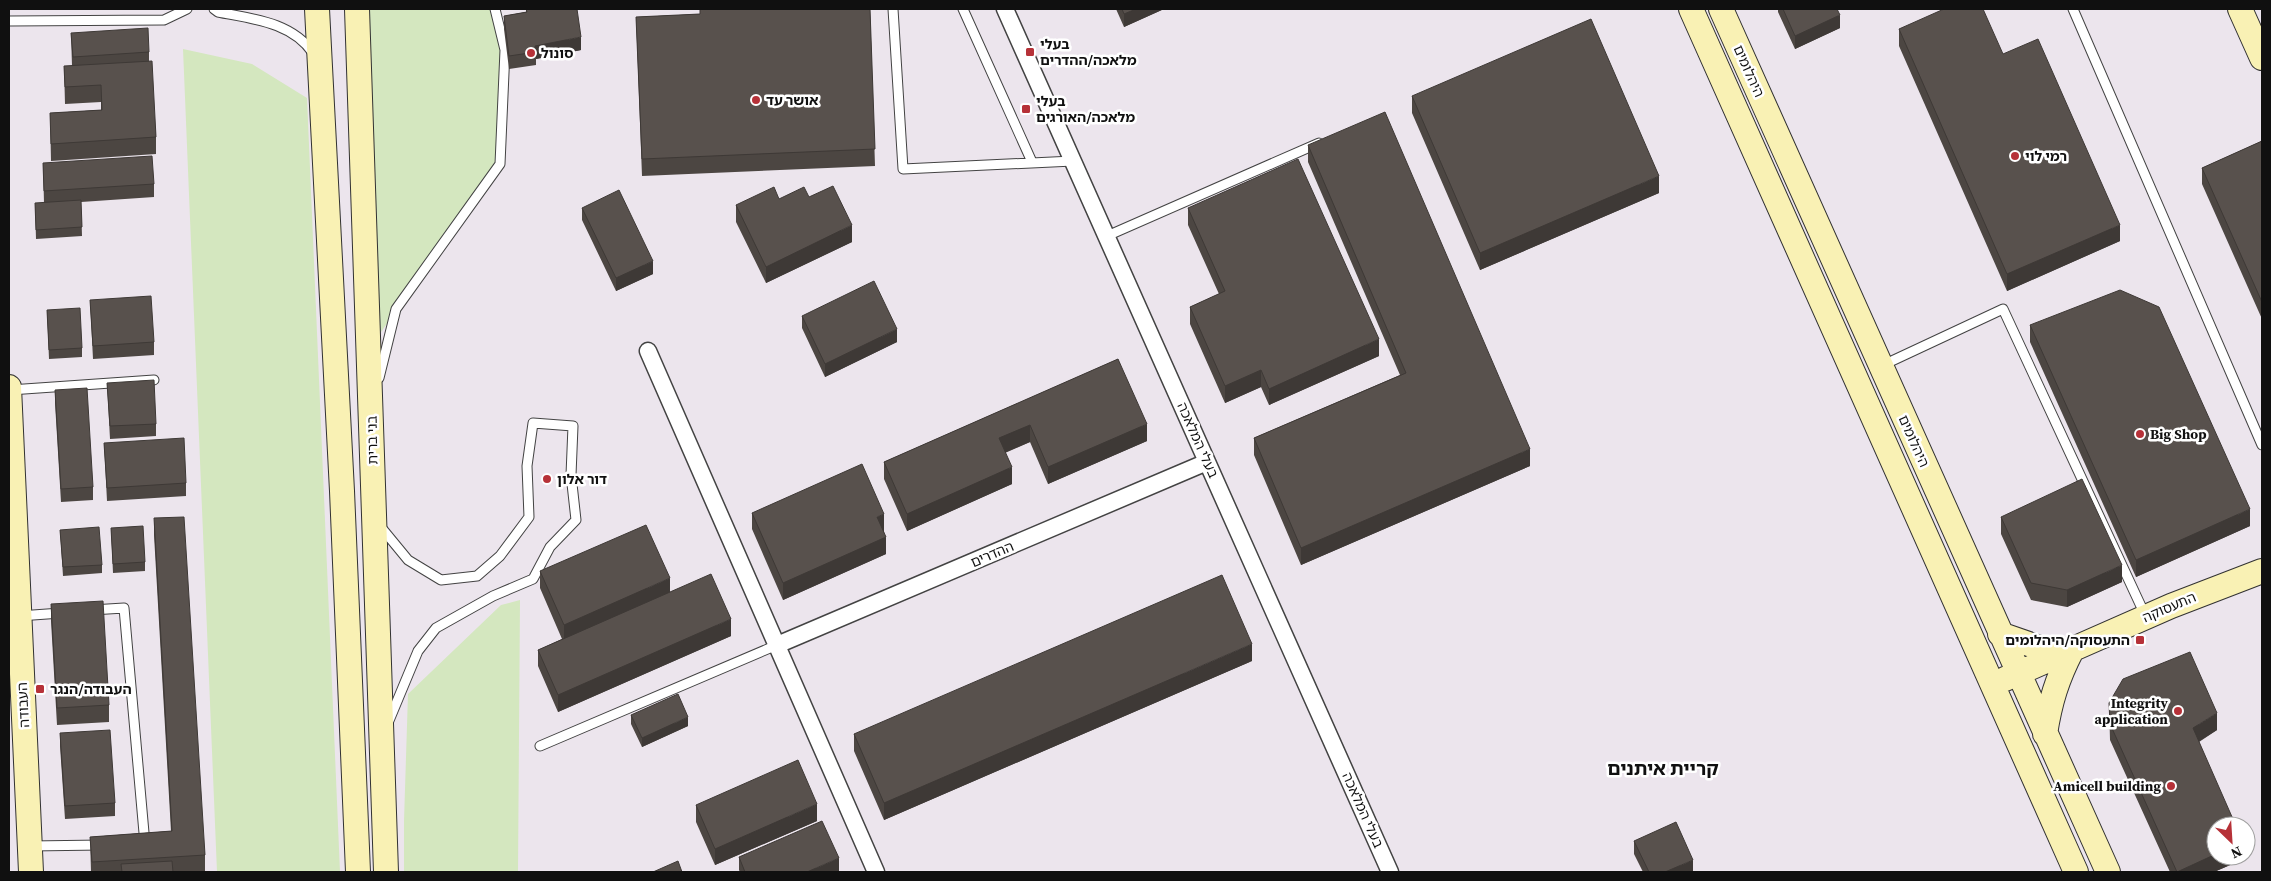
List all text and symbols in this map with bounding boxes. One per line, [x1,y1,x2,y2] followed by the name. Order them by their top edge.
[1040,34,1137,70] place label: בעלי מלאכה/ההדרים
[1729,42,1769,100] street label: היהלומים
[541,43,573,63] place label: סונול
[1024,46,1036,58] marker: בעלי מלאכה/ההדרים
[525,47,537,59] marker: סונול
[766,90,819,110] place label: אושר עד
[1036,91,1135,127] place label: בעלי מלאכה/האורגים
[750,94,762,106] marker: אושר עד
[1020,103,1032,115] marker: בעלי מלאכה/האורגים
[2025,146,2067,166] place label: רמי לוי
[2009,150,2021,162] marker: רמי לוי
[1172,399,1224,481] street label: בעלי המלאכה
[1894,412,1934,470] street label: היהלומים
[362,415,382,465] street label: בני ברית
[2150,424,2207,444] place label: Big Shop
[2134,428,2146,440] marker: Big Shop
[557,469,607,489] place label: דור אלון
[541,473,553,485] marker: דור אלון
[967,536,1017,572] street label: ההדרים
[2139,587,2199,627] street label: התעסוקה
[2005,630,2130,650] place label: התעסוקה/היהלומים
[2134,634,2146,646] marker: התעסוקה/היהלומים
[50,679,132,699] place label: העבודה/הנגר
[12,682,34,728] street label: העבודה
[34,683,46,695] marker: העבודה/הנגר
[2094,693,2169,729] place label: Integrity application
[2172,705,2184,717] marker: Integrity application
[1607,755,1719,781] district label: קריית איתנים
[1337,769,1389,851] street label: בעלי המלאכה
[2053,776,2161,796] place label: Amicell building
[2165,780,2177,792] marker: Amicell building
[2206,816,2256,866] north arrow
[2228,842,2245,864] text: N

